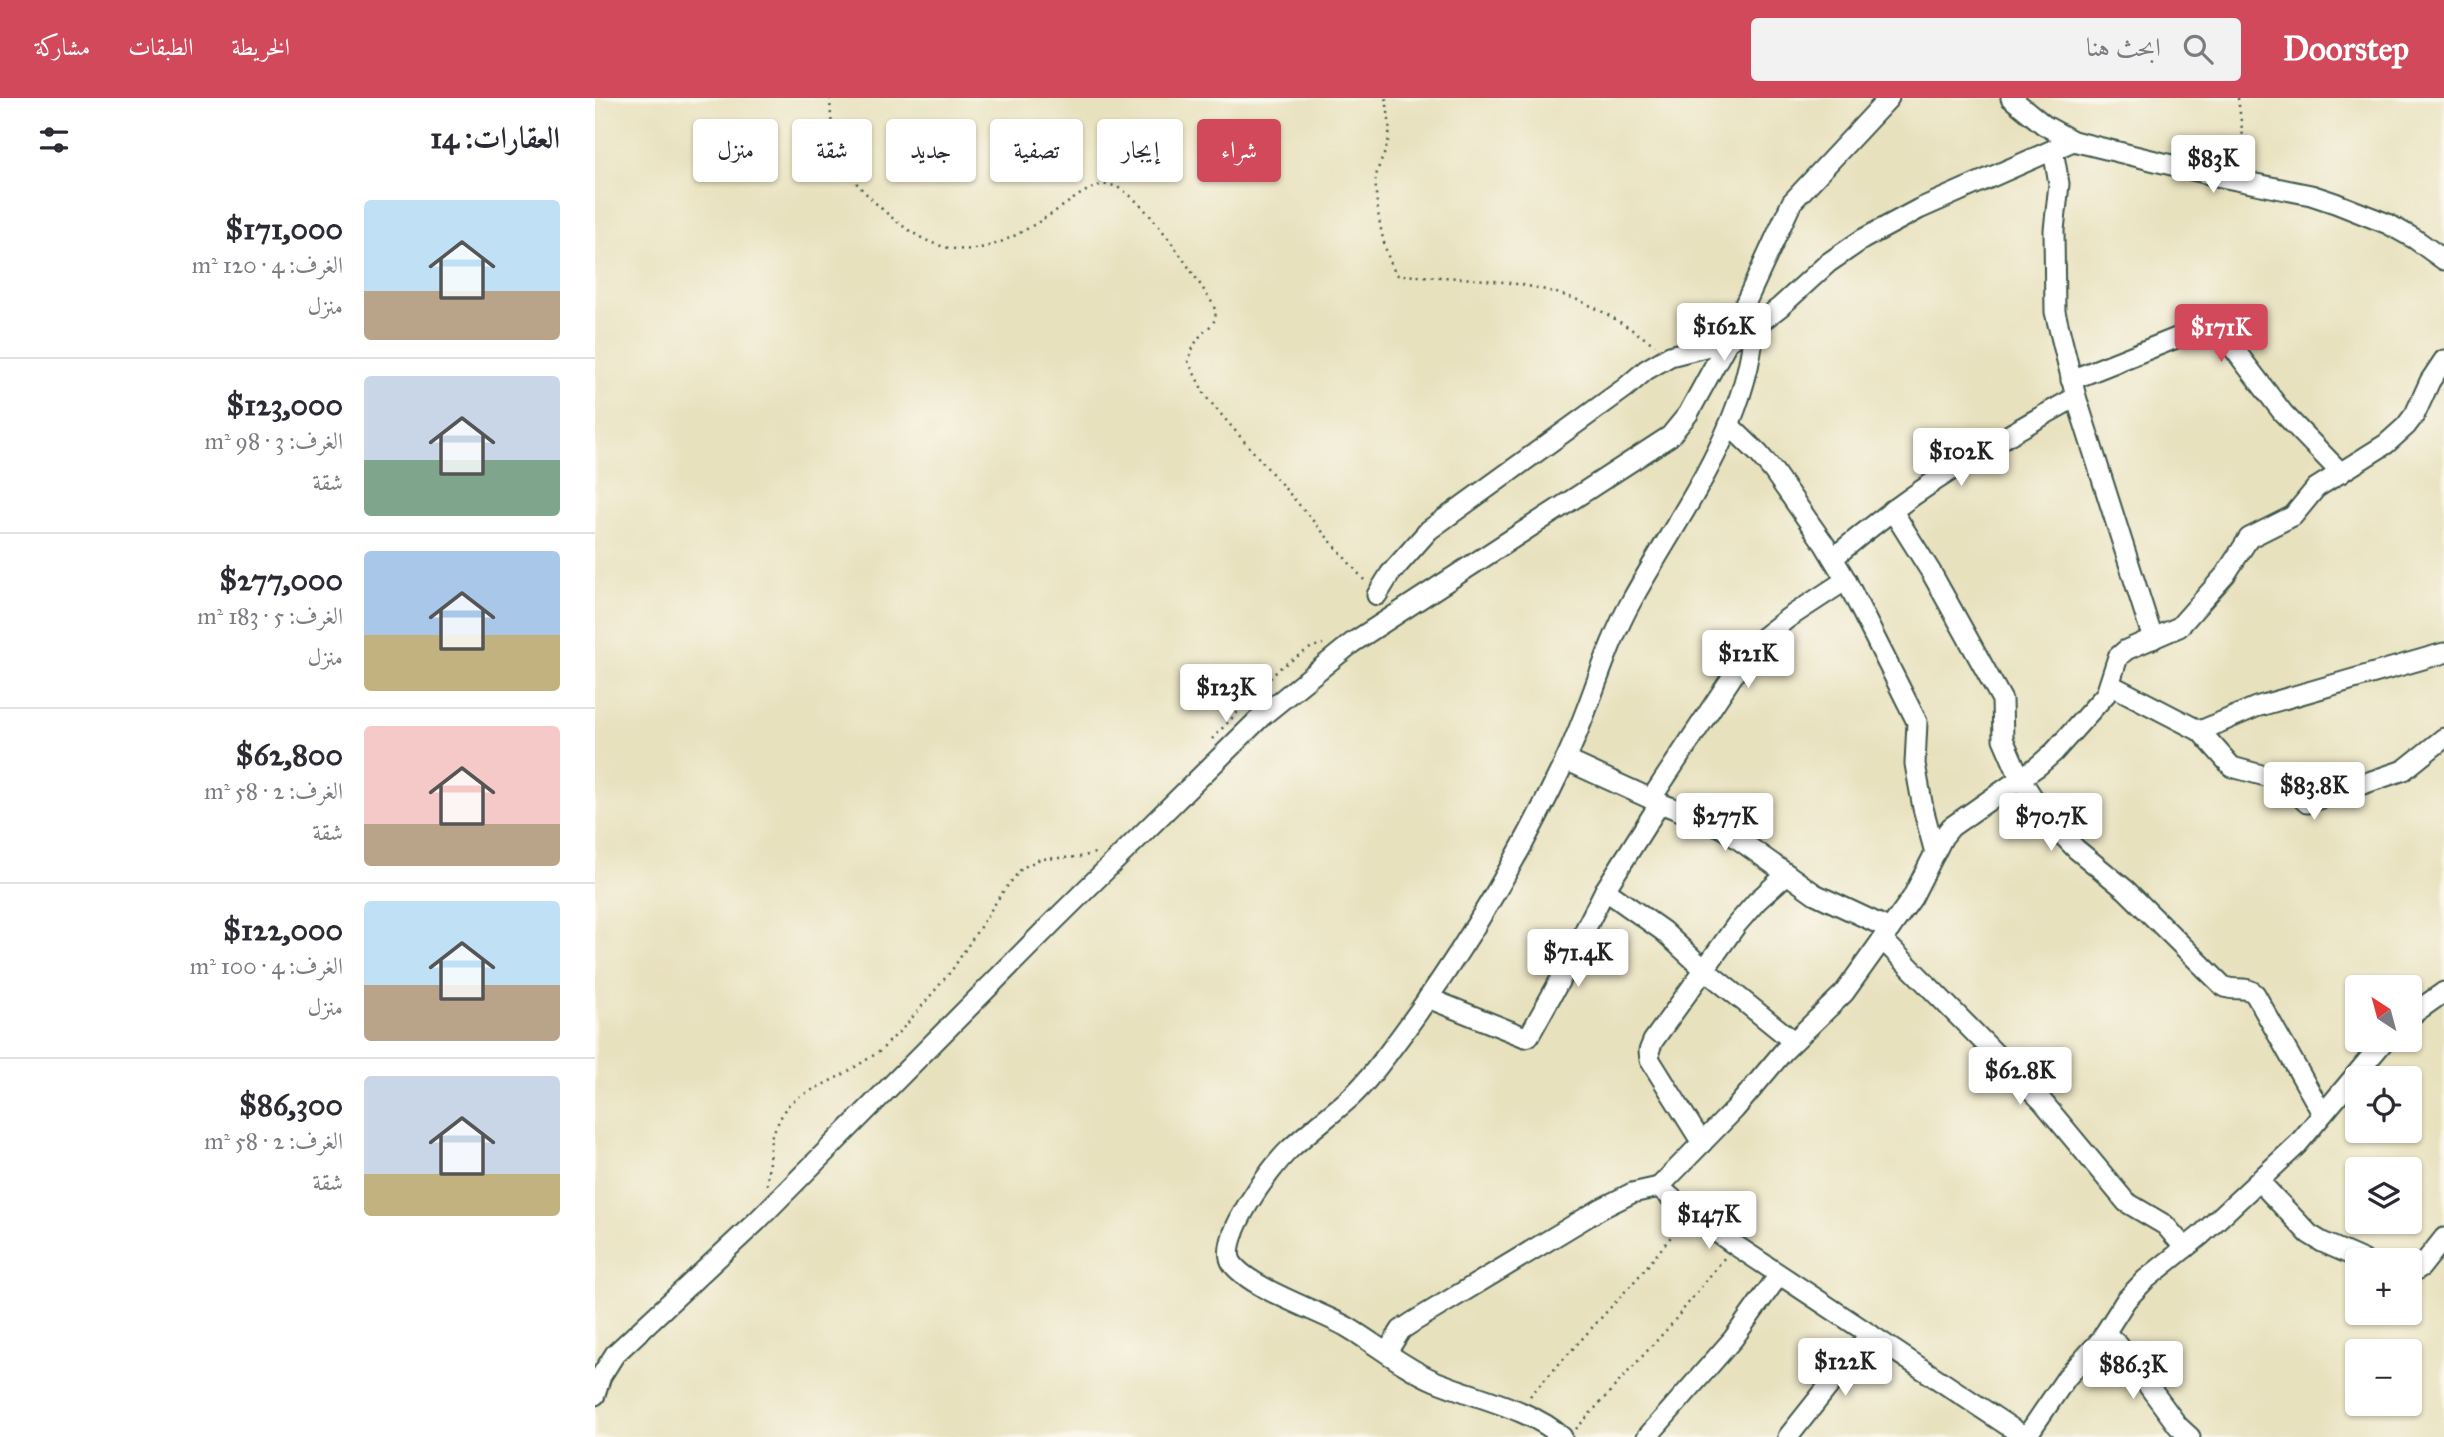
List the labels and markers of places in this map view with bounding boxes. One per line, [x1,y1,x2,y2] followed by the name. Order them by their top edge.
[2172,136,2254,195] pin: $83K
[1675,303,1773,363] pin: $162K
[2172,304,2270,364] pin: $171K
[1912,428,2010,488] pin: $102K
[1699,630,1797,690] pin: $121K
[1177,664,1275,724] pin: $123K
[2257,762,2371,822] pin: $83.8K
[1676,794,1774,853] pin: $277K
[1994,794,2108,853] pin: $70.7K
[1521,930,1635,989] pin: $71.4K
[1963,1048,2077,1107] pin: $62.8K
[1660,1192,1758,1251] pin: $147K
[1796,1338,1894,1398] pin: $122K
[2076,1342,2190,1401] pin: $86.3K

